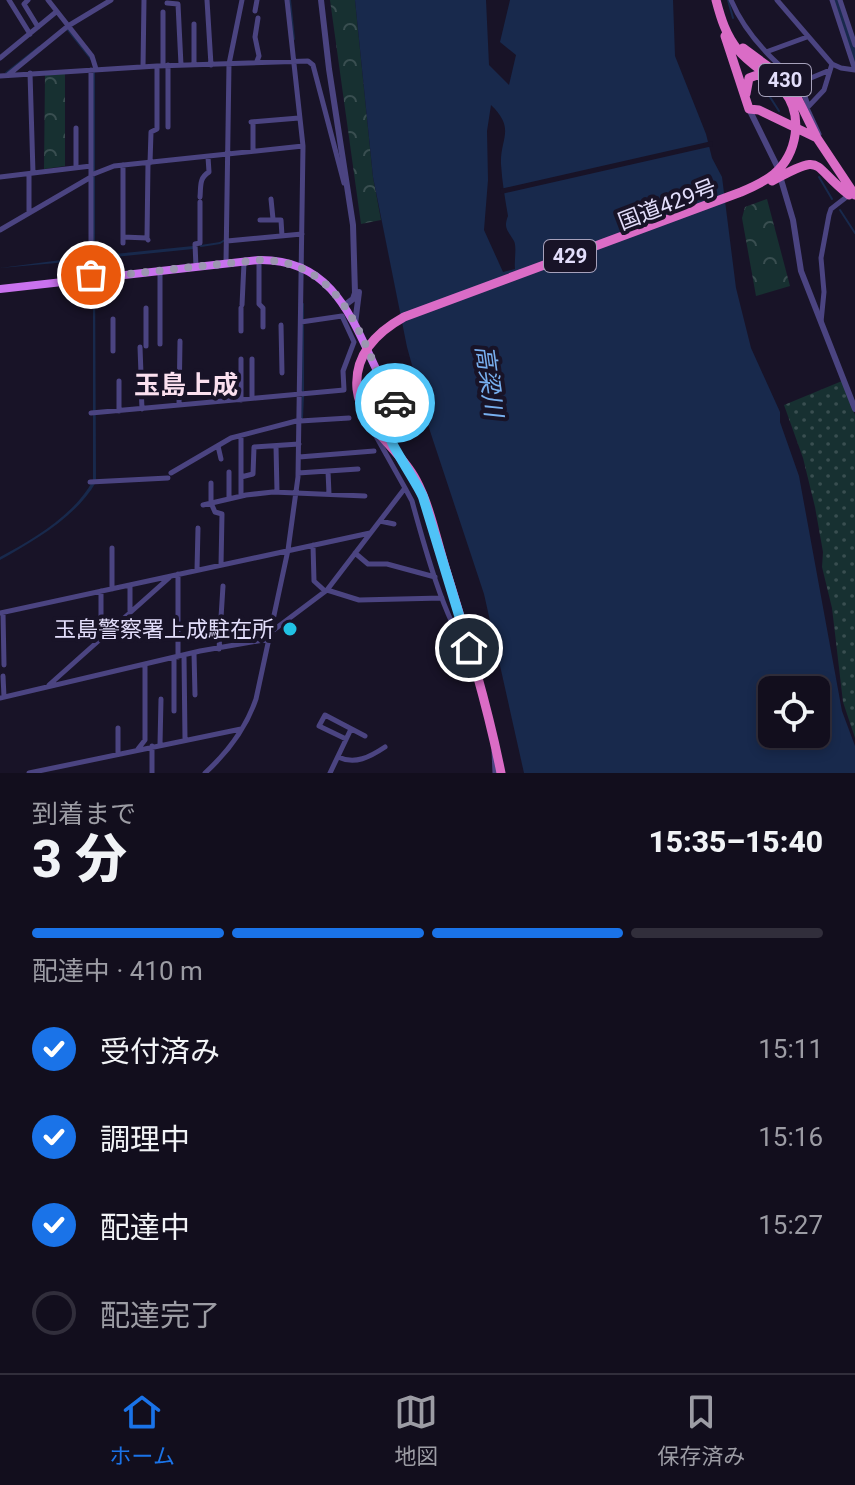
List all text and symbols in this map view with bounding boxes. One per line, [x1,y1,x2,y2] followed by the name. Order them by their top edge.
[759,64,811,96] road number: 430
[615,174,720,235] street label: 国道429号
[544,240,596,272] road number: 429
[57,241,125,309] pin
[69,253,113,297] icon: bag
[470,343,508,422] water label: 高梁川
[355,363,435,443] courier
[134,370,238,400] district label: 玉島上成
[373,381,417,425] icon: car
[435,614,503,682] pin
[54,617,274,642] place label: 玉島警察署上成駐在所
[281,620,299,638] marker: 玉島警察署上成駐在所
[447,626,491,670] icon: home
[758,676,830,748] map controls
[758,676,830,748] button: locate
[32,799,136,829] text: 到着まで
[648,824,823,859] text: 15:35–15:40
[32,829,127,890] text: 3 分
[32,956,203,986] text: 配達中 · 410 m
[32,1027,76,1071] icon: check
[100,1034,220,1069] text: 受付済み
[758,1034,823,1064] text: 15:11
[32,1115,76,1159] icon: check
[100,1122,190,1157] text: 調理中
[758,1122,823,1152] text: 15:16
[32,1203,76,1247] icon: check
[100,1210,190,1245] text: 配達中
[758,1210,823,1240] text: 15:27
[100,1298,220,1333] text: 配達完了
[110,1390,175,1470] tab: ホーム
[394,1390,438,1470] tab: 地図
[657,1390,745,1470] tab: 保存済み

